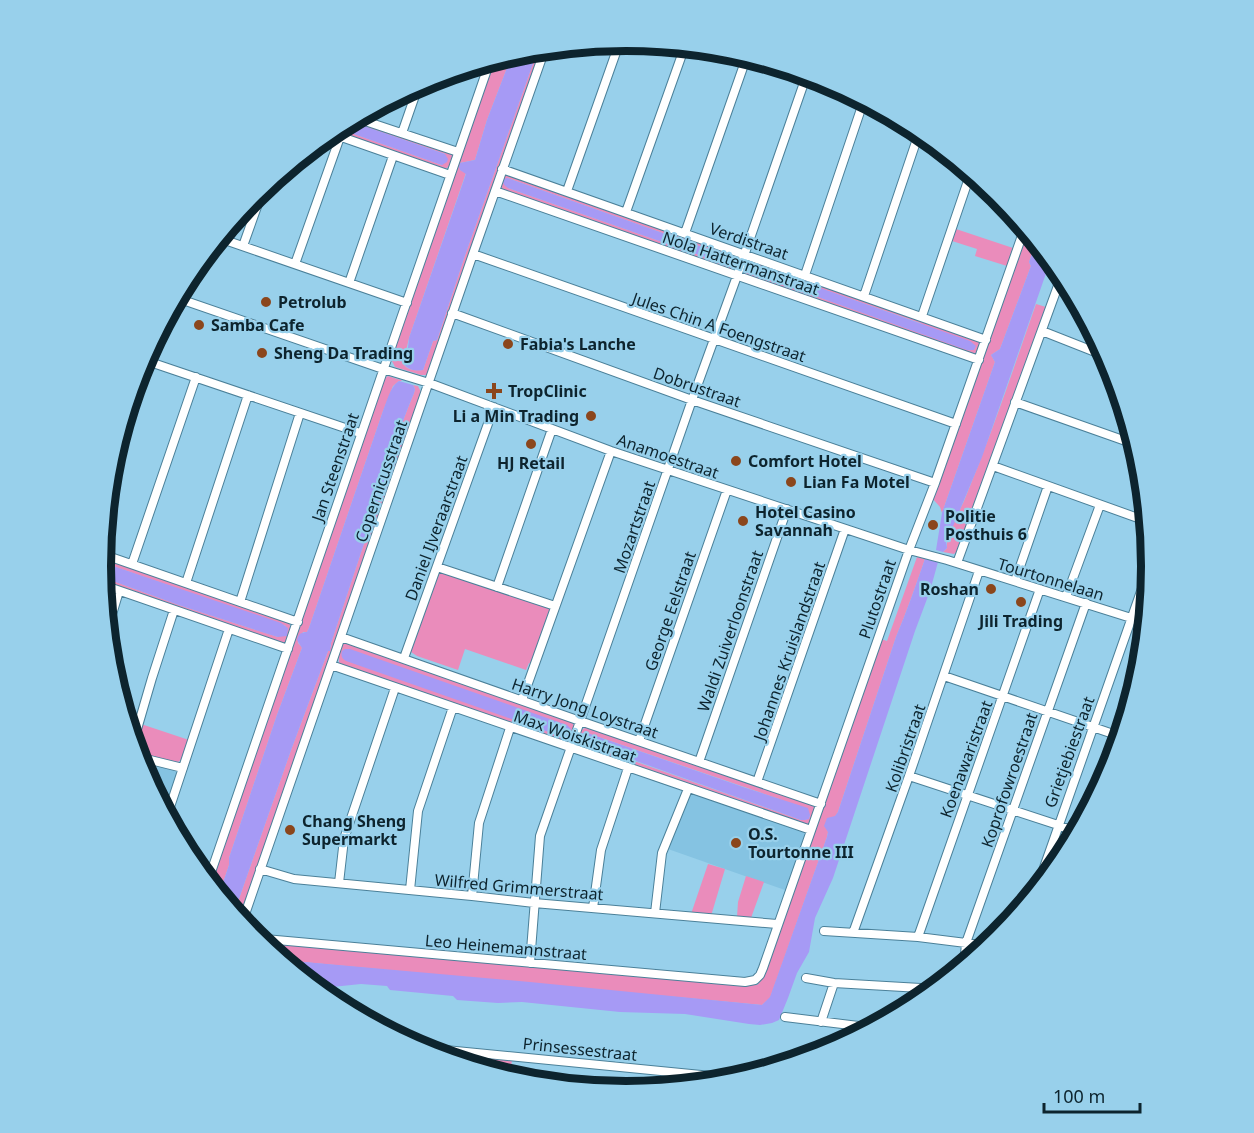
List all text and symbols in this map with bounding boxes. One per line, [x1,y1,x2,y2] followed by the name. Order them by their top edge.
[707,217,792,265] street label: Verdistraat
[660,226,823,300] street label: Nola Hattermanstraat
[627,286,809,367] street label: Jules Chin A Foengstraat
[278,291,347,313] place label: Petrolub
[259,295,273,309] marker: Petrolub
[211,314,304,336] place label: Samba Cafe
[192,318,206,332] marker: Samba Cafe
[520,333,636,355] place label: Fabia's Lanche
[501,337,515,351] marker: Fabia's Lanche
[274,342,413,364] place label: Sheng Da Trading
[255,346,269,360] marker: Sheng Da Trading
[650,362,744,412] street label: Dobrustraat
[508,380,587,402] place label: TropClinic
[485,382,503,400] marker: TropClinic
[453,405,579,427] place label: Li a Min Trading
[584,409,598,423] marker: Li a Min Trading
[305,410,364,526] street label: Jan Steenstraat
[350,417,412,545] street label: Copernicusstraat
[614,428,722,484] street label: Anamoestraat
[524,437,538,451] marker: HJ Retail
[748,450,862,472] place label: Comfort Hotel
[399,452,473,604] street label: Daniel IJveraarstraat
[497,452,565,474] place label: HJ Retail
[729,454,743,468] marker: Comfort Hotel
[803,471,910,493] place label: Lian Fa Motel
[784,475,798,489] marker: Lian Fa Motel
[608,478,660,576] street label: Mozartstraat
[755,501,856,541] place label: Hotel Casino Savannah
[945,505,1027,545] place label: Politie Posthuis 6
[736,514,750,528] marker: Hotel Casino Savannah
[926,518,940,532] marker: Politie Posthuis 6
[692,547,768,715] street label: Waldi Zuiverloonstraat
[639,548,701,674] street label: George Eelstraat
[995,552,1107,606] street label: Tourtonnelaan
[853,556,901,642] street label: Plutostraat
[747,558,830,745] street label: Johannes Kruislandstraat
[920,578,979,600] place label: Roshan
[984,582,998,596] marker: Roshan
[1014,595,1028,609] marker: Jili Trading
[977,610,1063,632] place label: Jili Trading
[509,673,661,743] street label: Harry Jong Loystraat
[1039,693,1099,811] street label: Grietjebiestraat
[935,697,997,821] street label: Koenawaristraat
[880,701,930,795] street label: Kolibristraat
[511,705,639,767] street label: Max Woiskistraat
[976,709,1042,850] street label: Koprofowroestraat
[302,810,406,850] place label: Chang Sheng Supermarkt
[283,823,297,837] marker: Chang Sheng Supermarkt
[748,823,854,863] place label: O.S. Tourtonne III
[729,836,743,850] marker: O.S. Tourtonne III
[434,869,605,905] street label: Wilfred Grimmerstraat
[424,929,588,965] street label: Leo Heinemannstraat
[522,1032,638,1066] street label: Prinsessestraat
[1044,1076,1140,1114] scale bar
[1053,1084,1105,1108] text: 100 m

